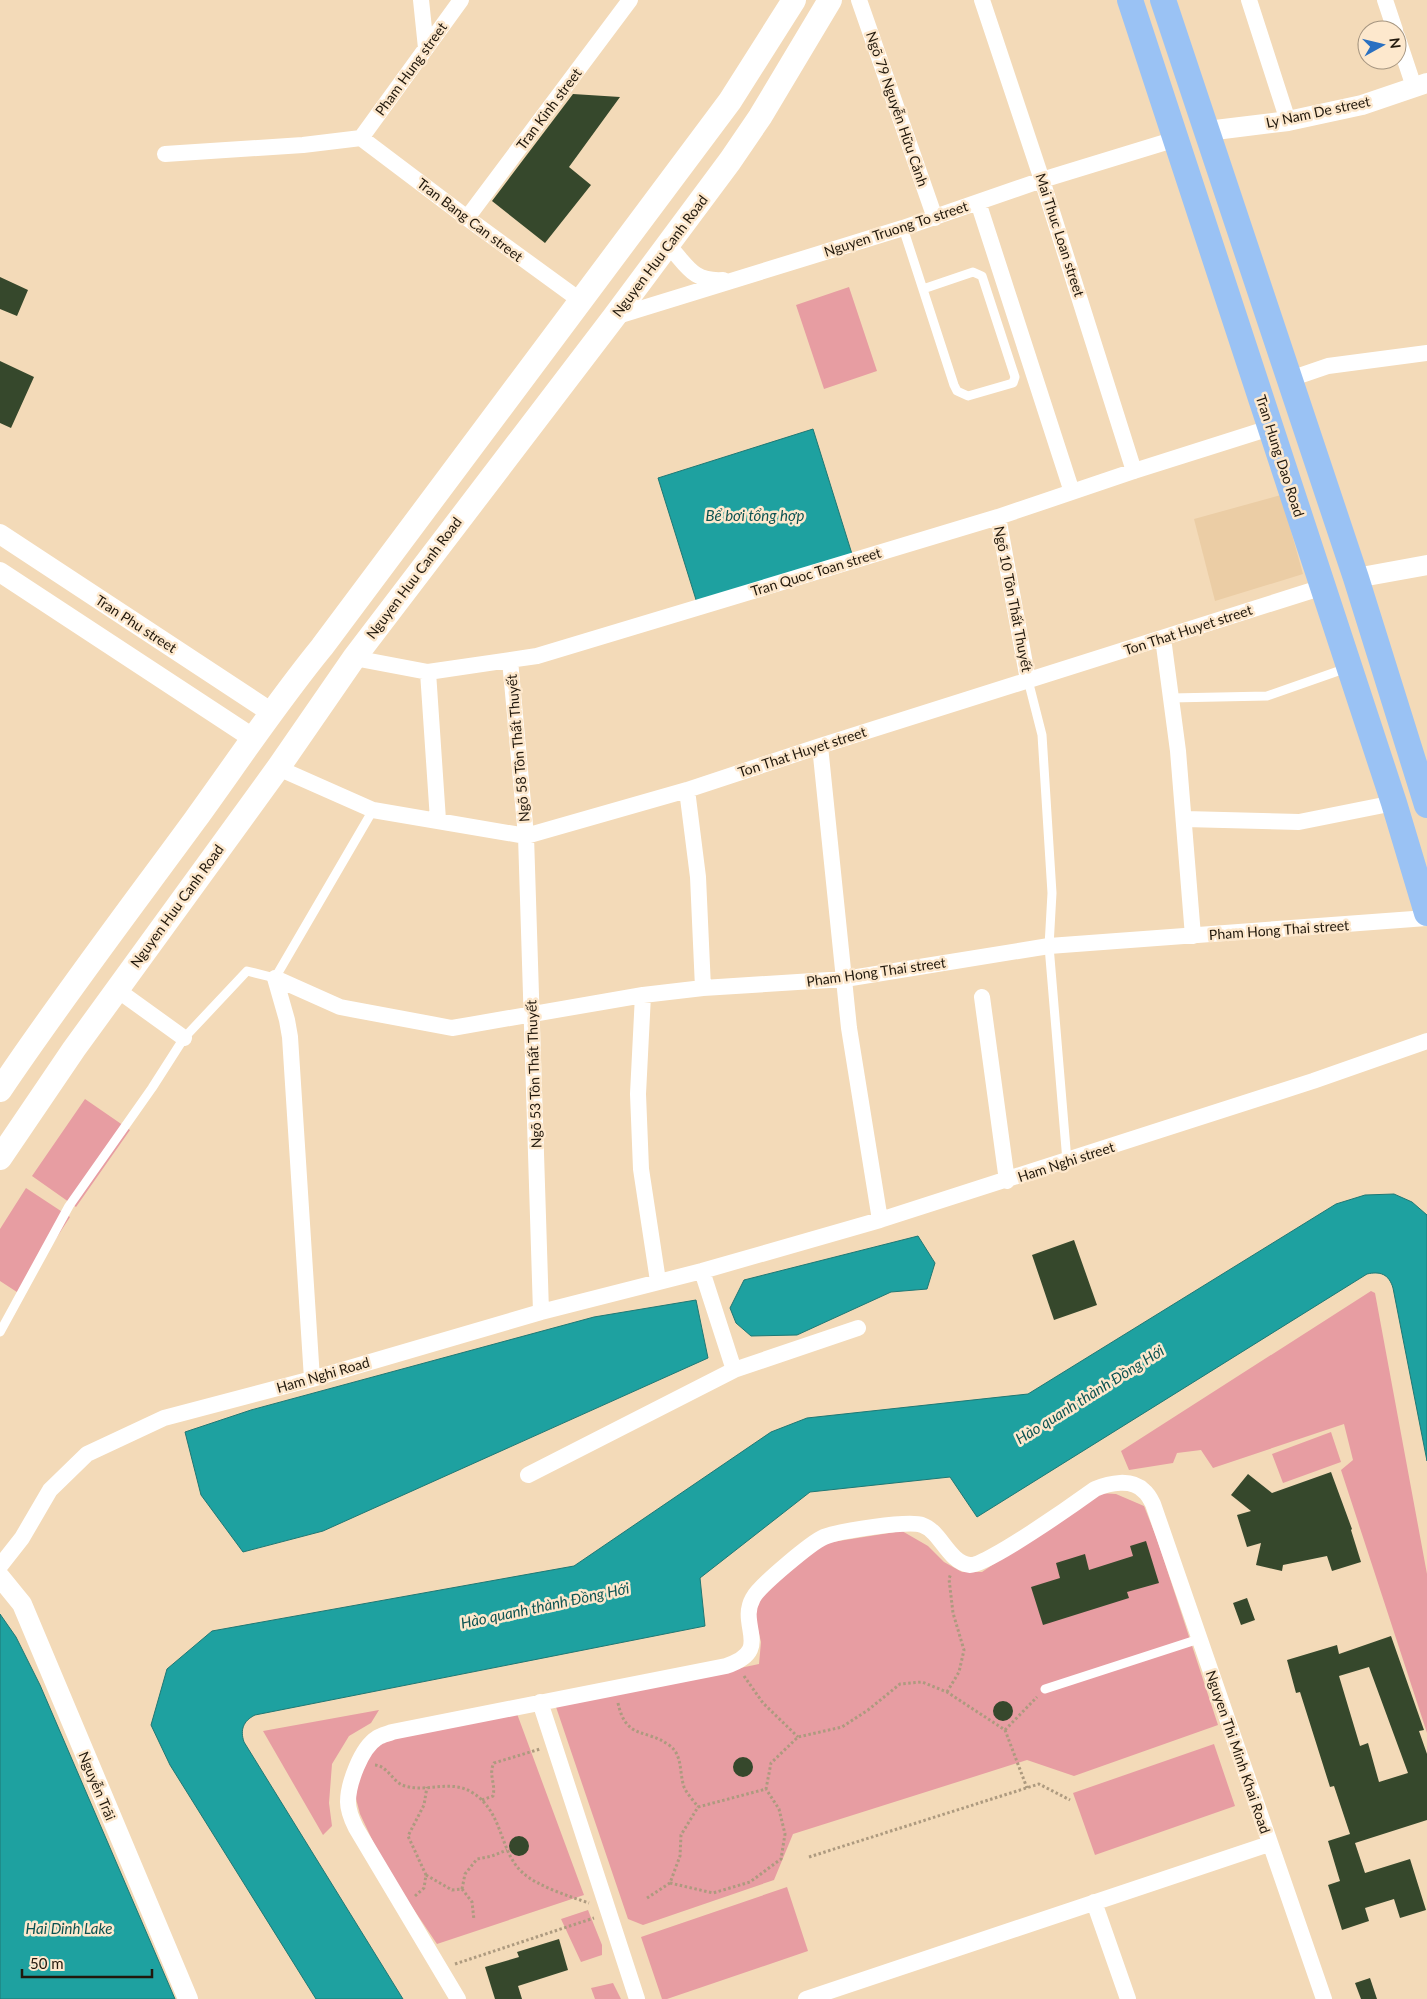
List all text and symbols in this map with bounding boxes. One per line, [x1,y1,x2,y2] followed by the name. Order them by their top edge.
[371,19,450,119] street label: Pham Hung street
[1357,20,1407,70] north arrow
[863,29,932,189] street label: Ngõ 79 Nguyễn Hữu Cảnh
[1386,37,1405,50] text: N
[512,65,585,153] street label: Tran Kinh street
[1264,92,1372,131] street label: Ly Nam De street
[1032,171,1088,299] street label: Mai Thuc Loan street
[414,174,527,265] street label: Tran Bang Can street
[608,192,711,320] street label: Nguyen Huu Canh Road
[822,197,970,260] street label: Nguyen Truong To street
[1253,393,1308,519] street label: Tran Hung Dao Road
[706,506,804,524] water label: Bể bơi tổng hợp
[362,514,465,642] street label: Nguyen Huu Canh Road
[991,524,1036,673] street label: Ngõ 10 Tôn Thất Thuyết
[749,544,883,599] street label: Tran Quoc Toan street
[93,591,180,656] street label: Tran Phu street
[1122,601,1254,658] street label: Ton That Huyet street
[503,673,532,823] street label: Ngõ 58 Tôn Thất Thuyết
[736,723,868,780] street label: Ton That Huyet street
[126,841,227,970] street label: Nguyen Huu Canh Road
[1208,916,1350,943] street label: Pham Hong Thai street
[805,953,947,990] street label: Pham Hong Thai street
[522,1000,545,1148] street label: Ngõ 53 Tôn Thất Thuyết
[1015,1138,1116,1185] street label: Ham Nghi street
[1012,1341,1168,1447] water label: Hào quanh thành Đồng Hới
[274,1353,371,1396] street label: Ham Nghi Road
[459,1578,631,1632] water label: Hào quanh thành Đồng Hới
[1203,1668,1274,1836] street label: Nguyen Thi Minh Khai Road
[75,1749,120,1823] street label: Nguyễn Trãi
[26,1919,112,1937] water label: Hai Dinh Lake
[22,1946,152,1978] scale bar
[30,1954,64,1972] text: 50 m

